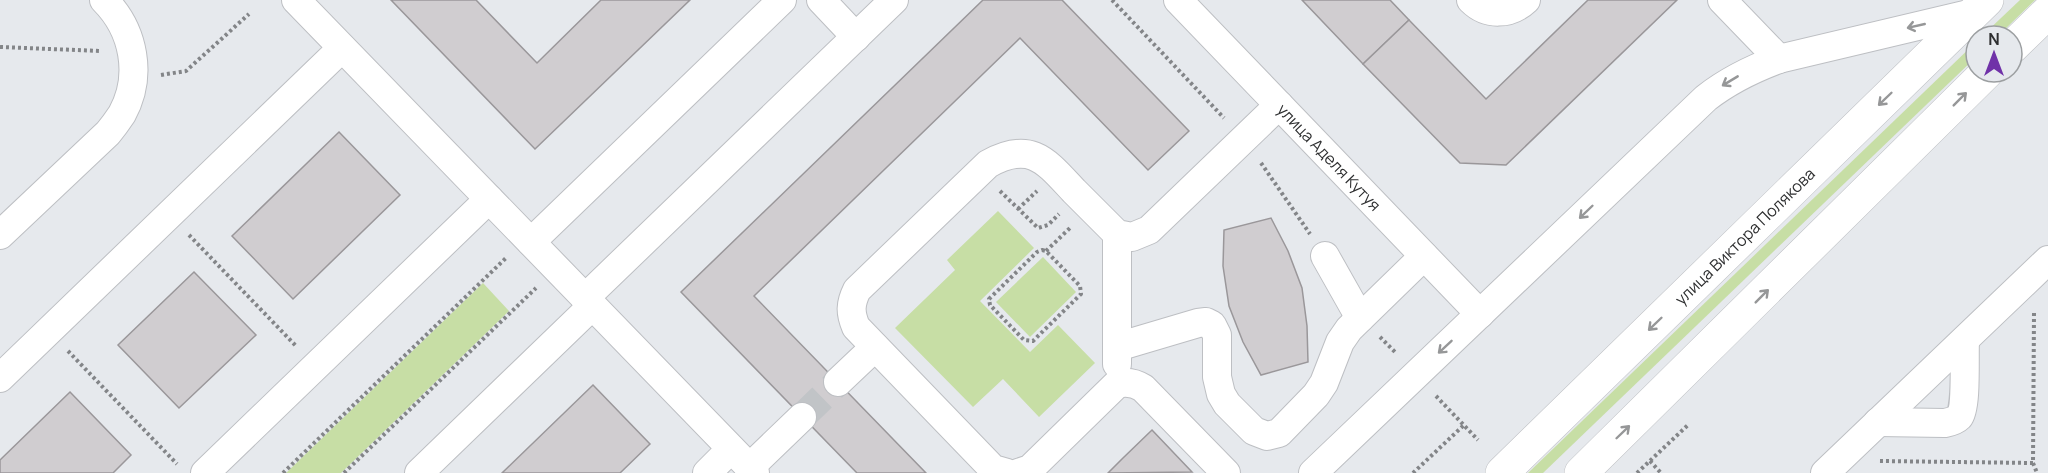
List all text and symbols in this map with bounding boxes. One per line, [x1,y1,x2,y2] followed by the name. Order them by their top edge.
[1907,21,1926,33] one-way arrow
[1964,24,2024,84] north arrow
[1988,28,2000,50] text: N
[1722,75,1739,87] one-way arrow
[1877,92,1892,107] one-way arrow
[1952,92,1967,106] one-way arrow
[1272,99,1386,216] street label: улица Аделя Кутуя
[1670,163,1820,310] street label: улица Виктора Полякова
[1579,205,1594,219] one-way arrow
[1754,288,1769,303] one-way arrow
[1648,316,1663,331] one-way arrow
[1438,339,1453,354] one-way arrow
[1615,426,1630,440] one-way arrow

